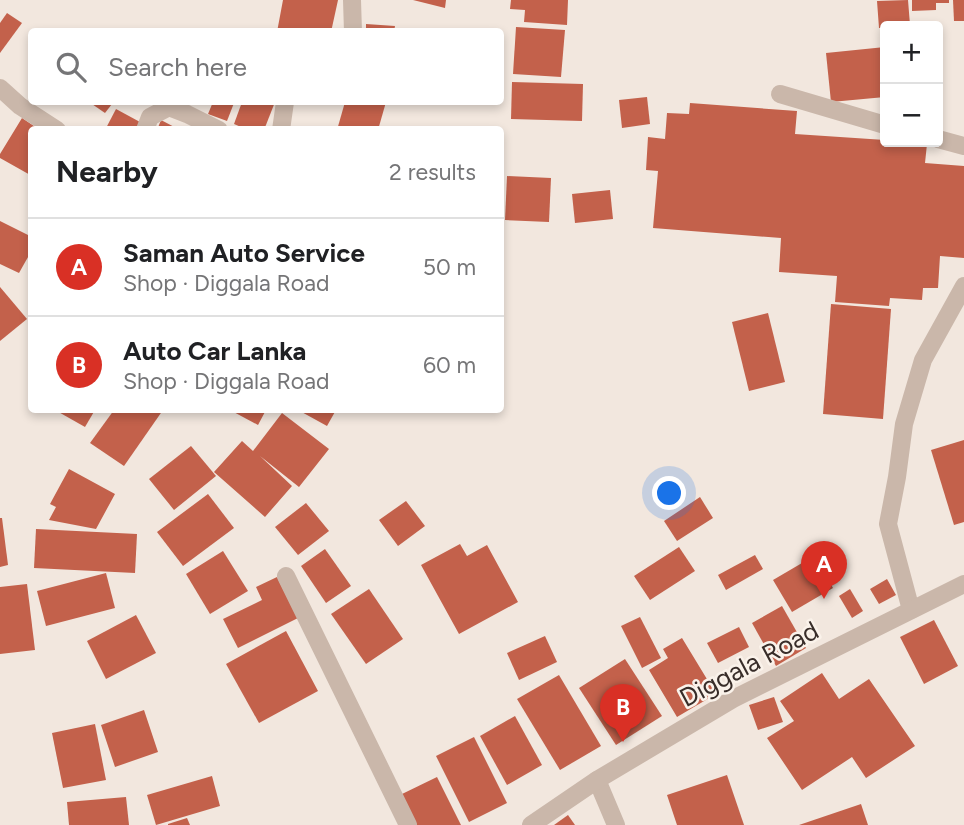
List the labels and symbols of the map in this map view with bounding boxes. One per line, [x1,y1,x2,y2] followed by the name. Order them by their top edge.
[652,476,686,510] your location
[801,541,847,599] pin: A
[674,614,824,714] street label: Diggala Road
[600,684,646,742] pin: B

